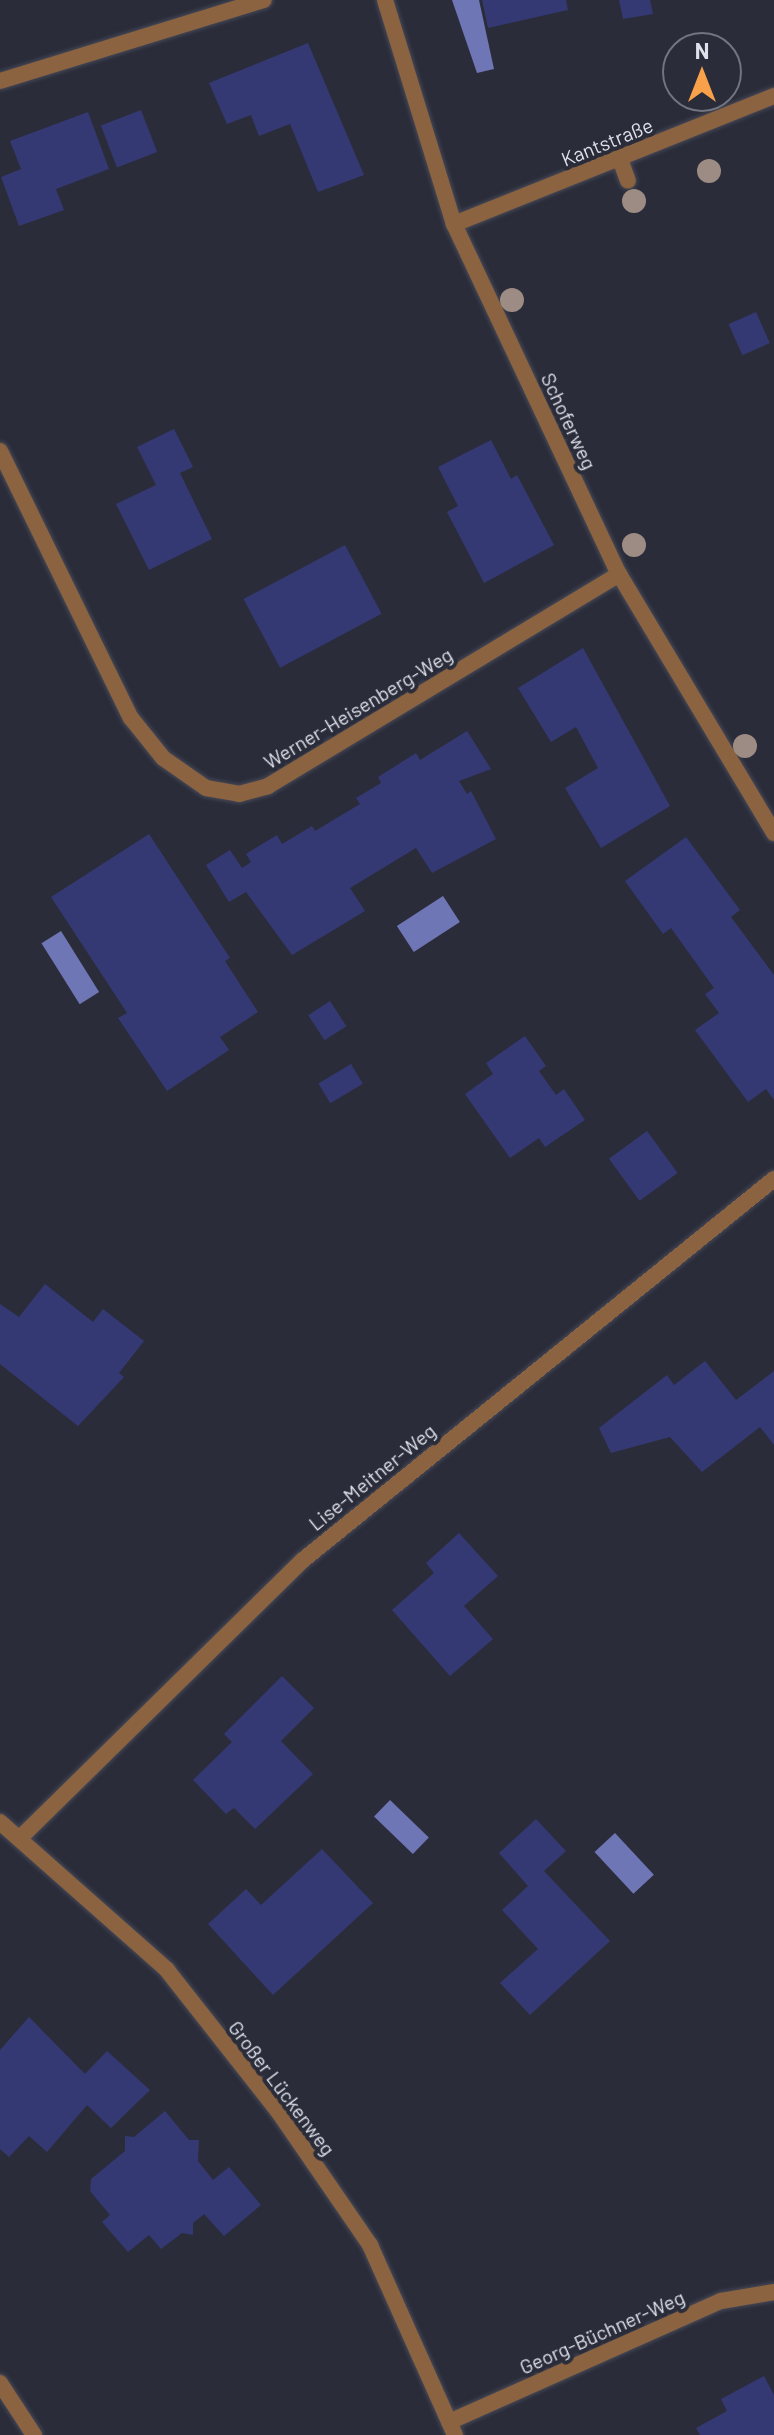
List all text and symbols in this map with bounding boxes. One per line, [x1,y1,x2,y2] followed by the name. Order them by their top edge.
[662,32,742,112] north arrow
[695,37,709,63] text: N
[558,113,656,171] street label: Kantstraße
[536,369,602,473] street label: Schoferweg
[259,642,457,774] street label: Werner-Heisenberg-Weg
[304,1419,440,1535] street label: Lise-Meitner-Weg
[224,2016,340,2160] street label: Großer Lückenweg
[516,2285,688,2379] street label: Georg-Büchner-Weg

